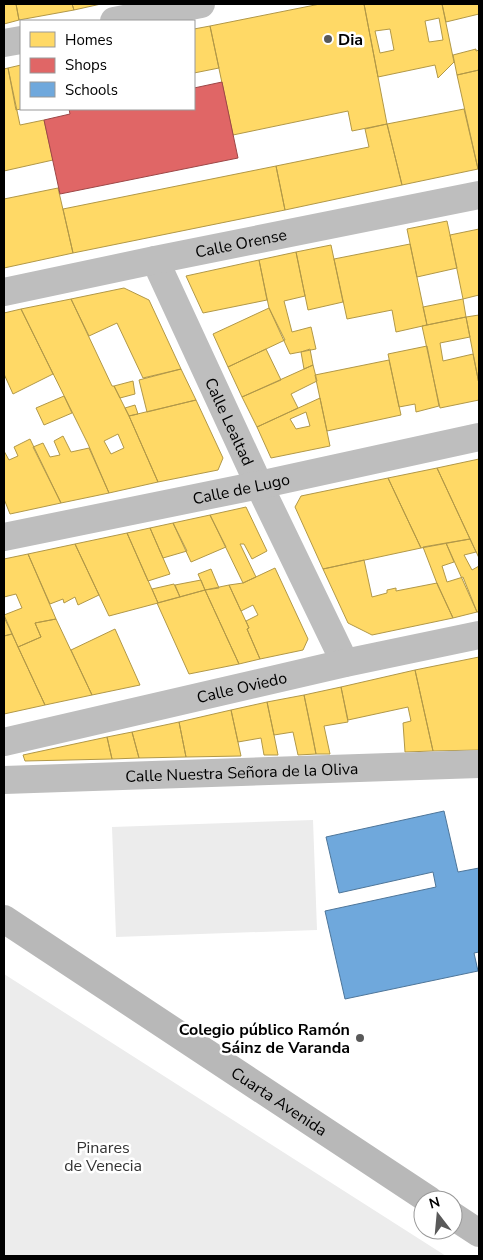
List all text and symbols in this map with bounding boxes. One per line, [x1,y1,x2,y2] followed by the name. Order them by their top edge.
[20,20,195,110] legend
[338,29,363,51] place label: Dia
[65,30,113,50] text: Homes
[322,33,334,45] marker: Dia
[65,55,107,75] text: Shops
[65,80,118,100] text: Schools
[193,224,289,264] street label: Calle Orense
[199,374,259,470] street label: Calle Lealtad
[191,469,292,510] street label: Calle de Lugo
[195,667,289,709] street label: Calle Oviedo
[125,758,359,788] street label: Calle Nuestra Señora de la Oliva
[179,1019,350,1059] place label: Colegio público Ramón Sáinz de Varanda
[354,1032,366,1044] marker: Colegio público Ramón Sáinz de Varanda
[226,1062,331,1142] street label: Cuarta Avenida
[64,1137,142,1177] park label: Pinares de Venecia
[413,1190,463,1240] north arrow
[427,1192,442,1214] text: N

